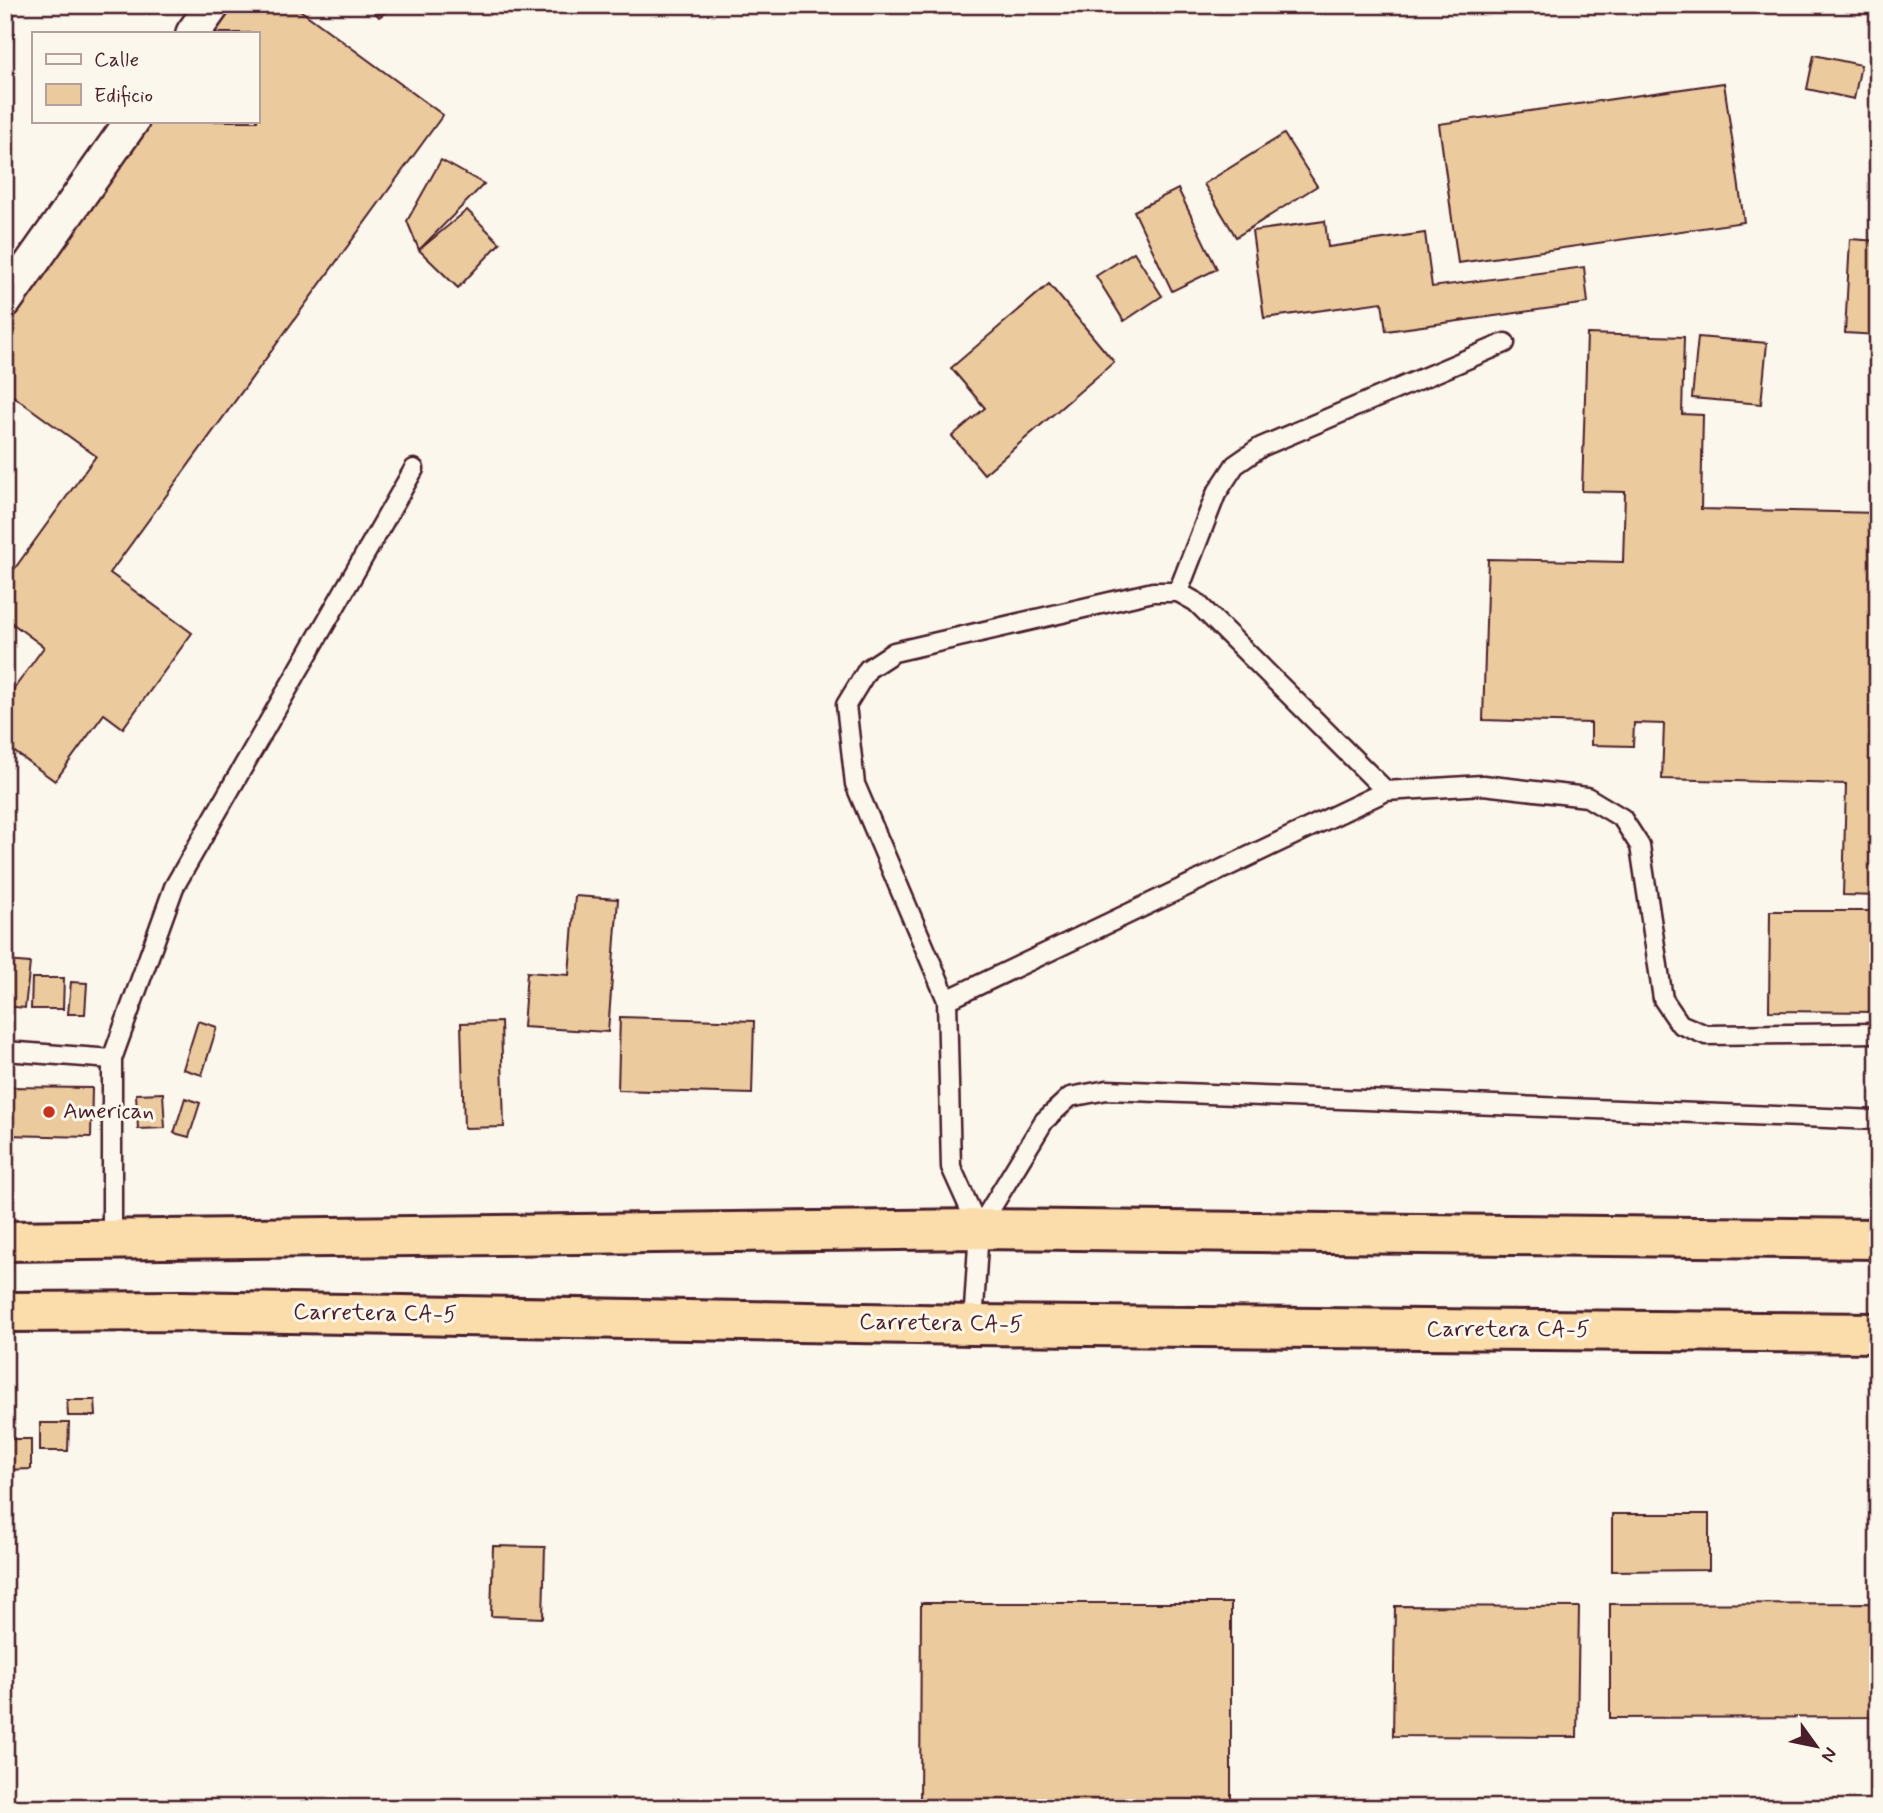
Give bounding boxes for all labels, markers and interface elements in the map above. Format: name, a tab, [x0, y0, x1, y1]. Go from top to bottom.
legend	[32, 32, 259, 122]
text: Calle	[94, 46, 139, 74]
text: Edificio	[94, 82, 153, 110]
place label: American	[63, 1097, 154, 1127]
marker: American	[41, 1104, 57, 1120]
street label: Carretera CA-5	[293, 1298, 457, 1330]
street label: Carretera CA-5	[859, 1308, 1023, 1340]
street label: Carretera CA-5	[1426, 1315, 1590, 1345]
north arrow	[1782, 1712, 1852, 1782]
text: N	[1815, 1742, 1843, 1767]

